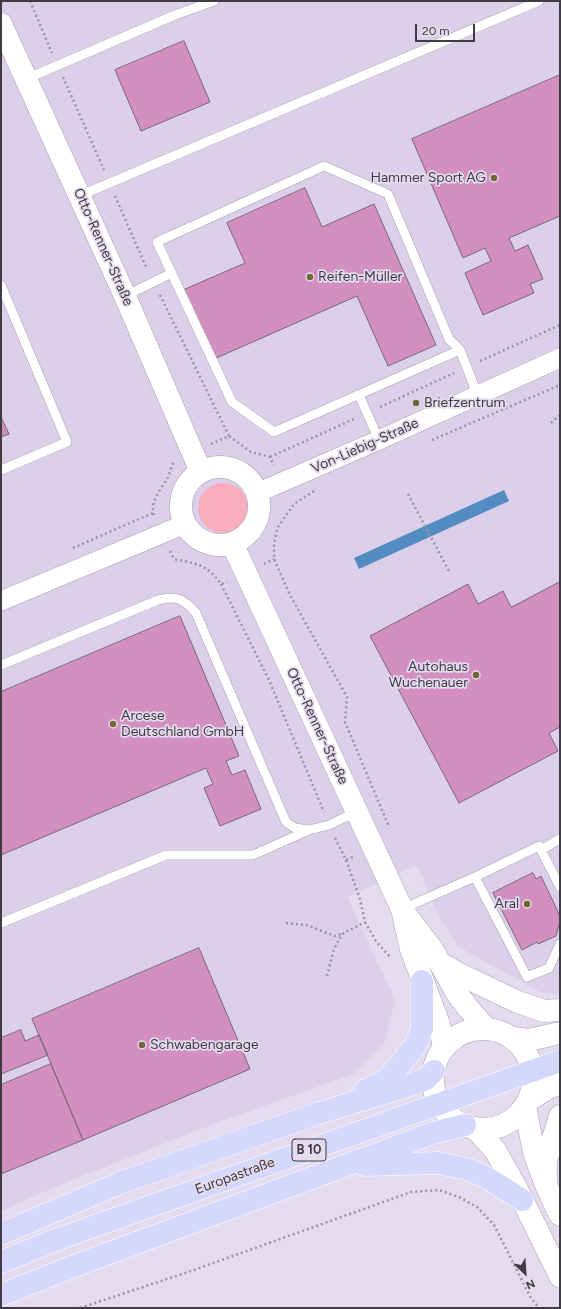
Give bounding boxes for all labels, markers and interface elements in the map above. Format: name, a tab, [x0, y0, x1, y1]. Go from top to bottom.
scale bar	[417, 16, 477, 42]
text: 20 m	[422, 24, 450, 38]
place label: Hammer Sport AG	[370, 170, 486, 186]
marker: Hammer Sport AG	[489, 173, 499, 183]
street label: Otto-Renner-Straße	[70, 186, 136, 308]
place label: Reifen-Müller	[318, 269, 402, 285]
marker: Reifen-Müller	[305, 272, 315, 282]
place label: Briefzentrum	[424, 395, 505, 411]
marker: Briefzentrum	[411, 398, 421, 408]
street label: Von-Liebig-Straße	[309, 415, 421, 477]
place label: Autohaus Wuchenauer	[389, 659, 468, 692]
street label: Otto-Renner-Straße	[283, 665, 351, 787]
marker: Autohaus Wuchenauer	[471, 670, 481, 680]
place label: Arcese Deutschland GmbH	[121, 708, 244, 740]
marker: Arcese Deutschland GmbH	[108, 719, 118, 729]
place label: Aral	[495, 896, 519, 912]
marker: Aral	[522, 899, 532, 909]
place label: Schwabengarage	[150, 1037, 259, 1053]
marker: Schwabengarage	[137, 1040, 147, 1050]
road number: B 10	[292, 1139, 326, 1161]
street label: Europastraße	[193, 1154, 277, 1198]
north arrow	[505, 1253, 545, 1293]
text: N	[524, 1277, 537, 1292]

